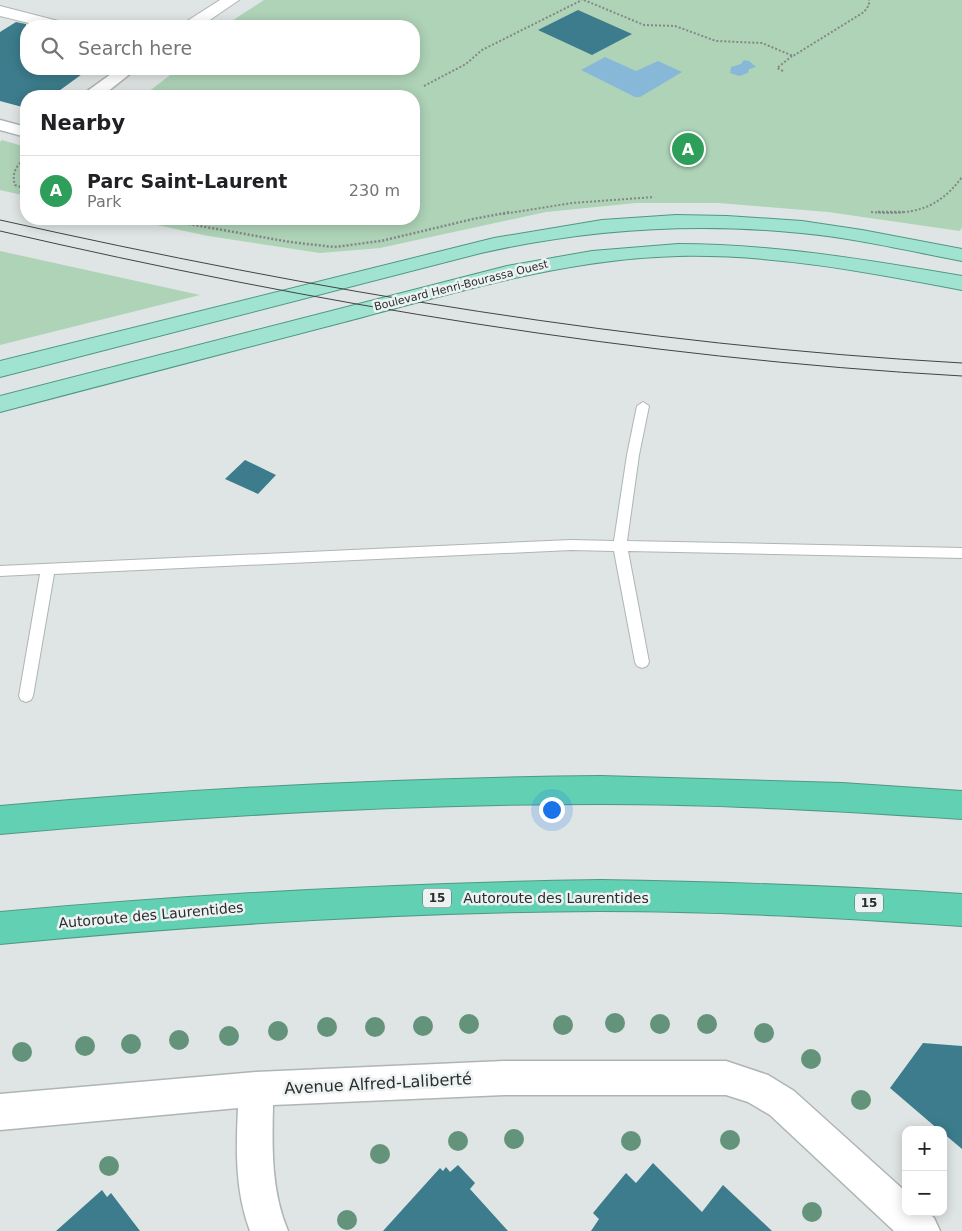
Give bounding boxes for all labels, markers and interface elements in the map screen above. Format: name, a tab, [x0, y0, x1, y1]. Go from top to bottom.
search box	[20, 20, 420, 75]
icon: search	[38, 34, 66, 62]
text: Search here	[78, 37, 192, 59]
text: Nearby	[40, 111, 125, 135]
pin: A	[672, 130, 704, 168]
text: Parc Saint-Laurent	[87, 170, 287, 192]
text: A	[50, 181, 62, 200]
text: 230 m	[349, 181, 400, 200]
text: Park	[87, 192, 122, 211]
street label: Boulevard Henri-Bourassa Ouest	[373, 257, 550, 313]
your location	[539, 797, 565, 823]
road number: 15	[423, 888, 451, 908]
street label: Autoroute des Laurentides	[463, 890, 649, 906]
road number: 15	[855, 894, 883, 912]
street label: Autoroute des Laurentides	[58, 899, 244, 931]
street label: Avenue Alfred-Laliberté	[284, 1069, 472, 1098]
map controls	[902, 1126, 947, 1216]
button: +	[902, 1126, 947, 1171]
button: −	[902, 1171, 947, 1216]

